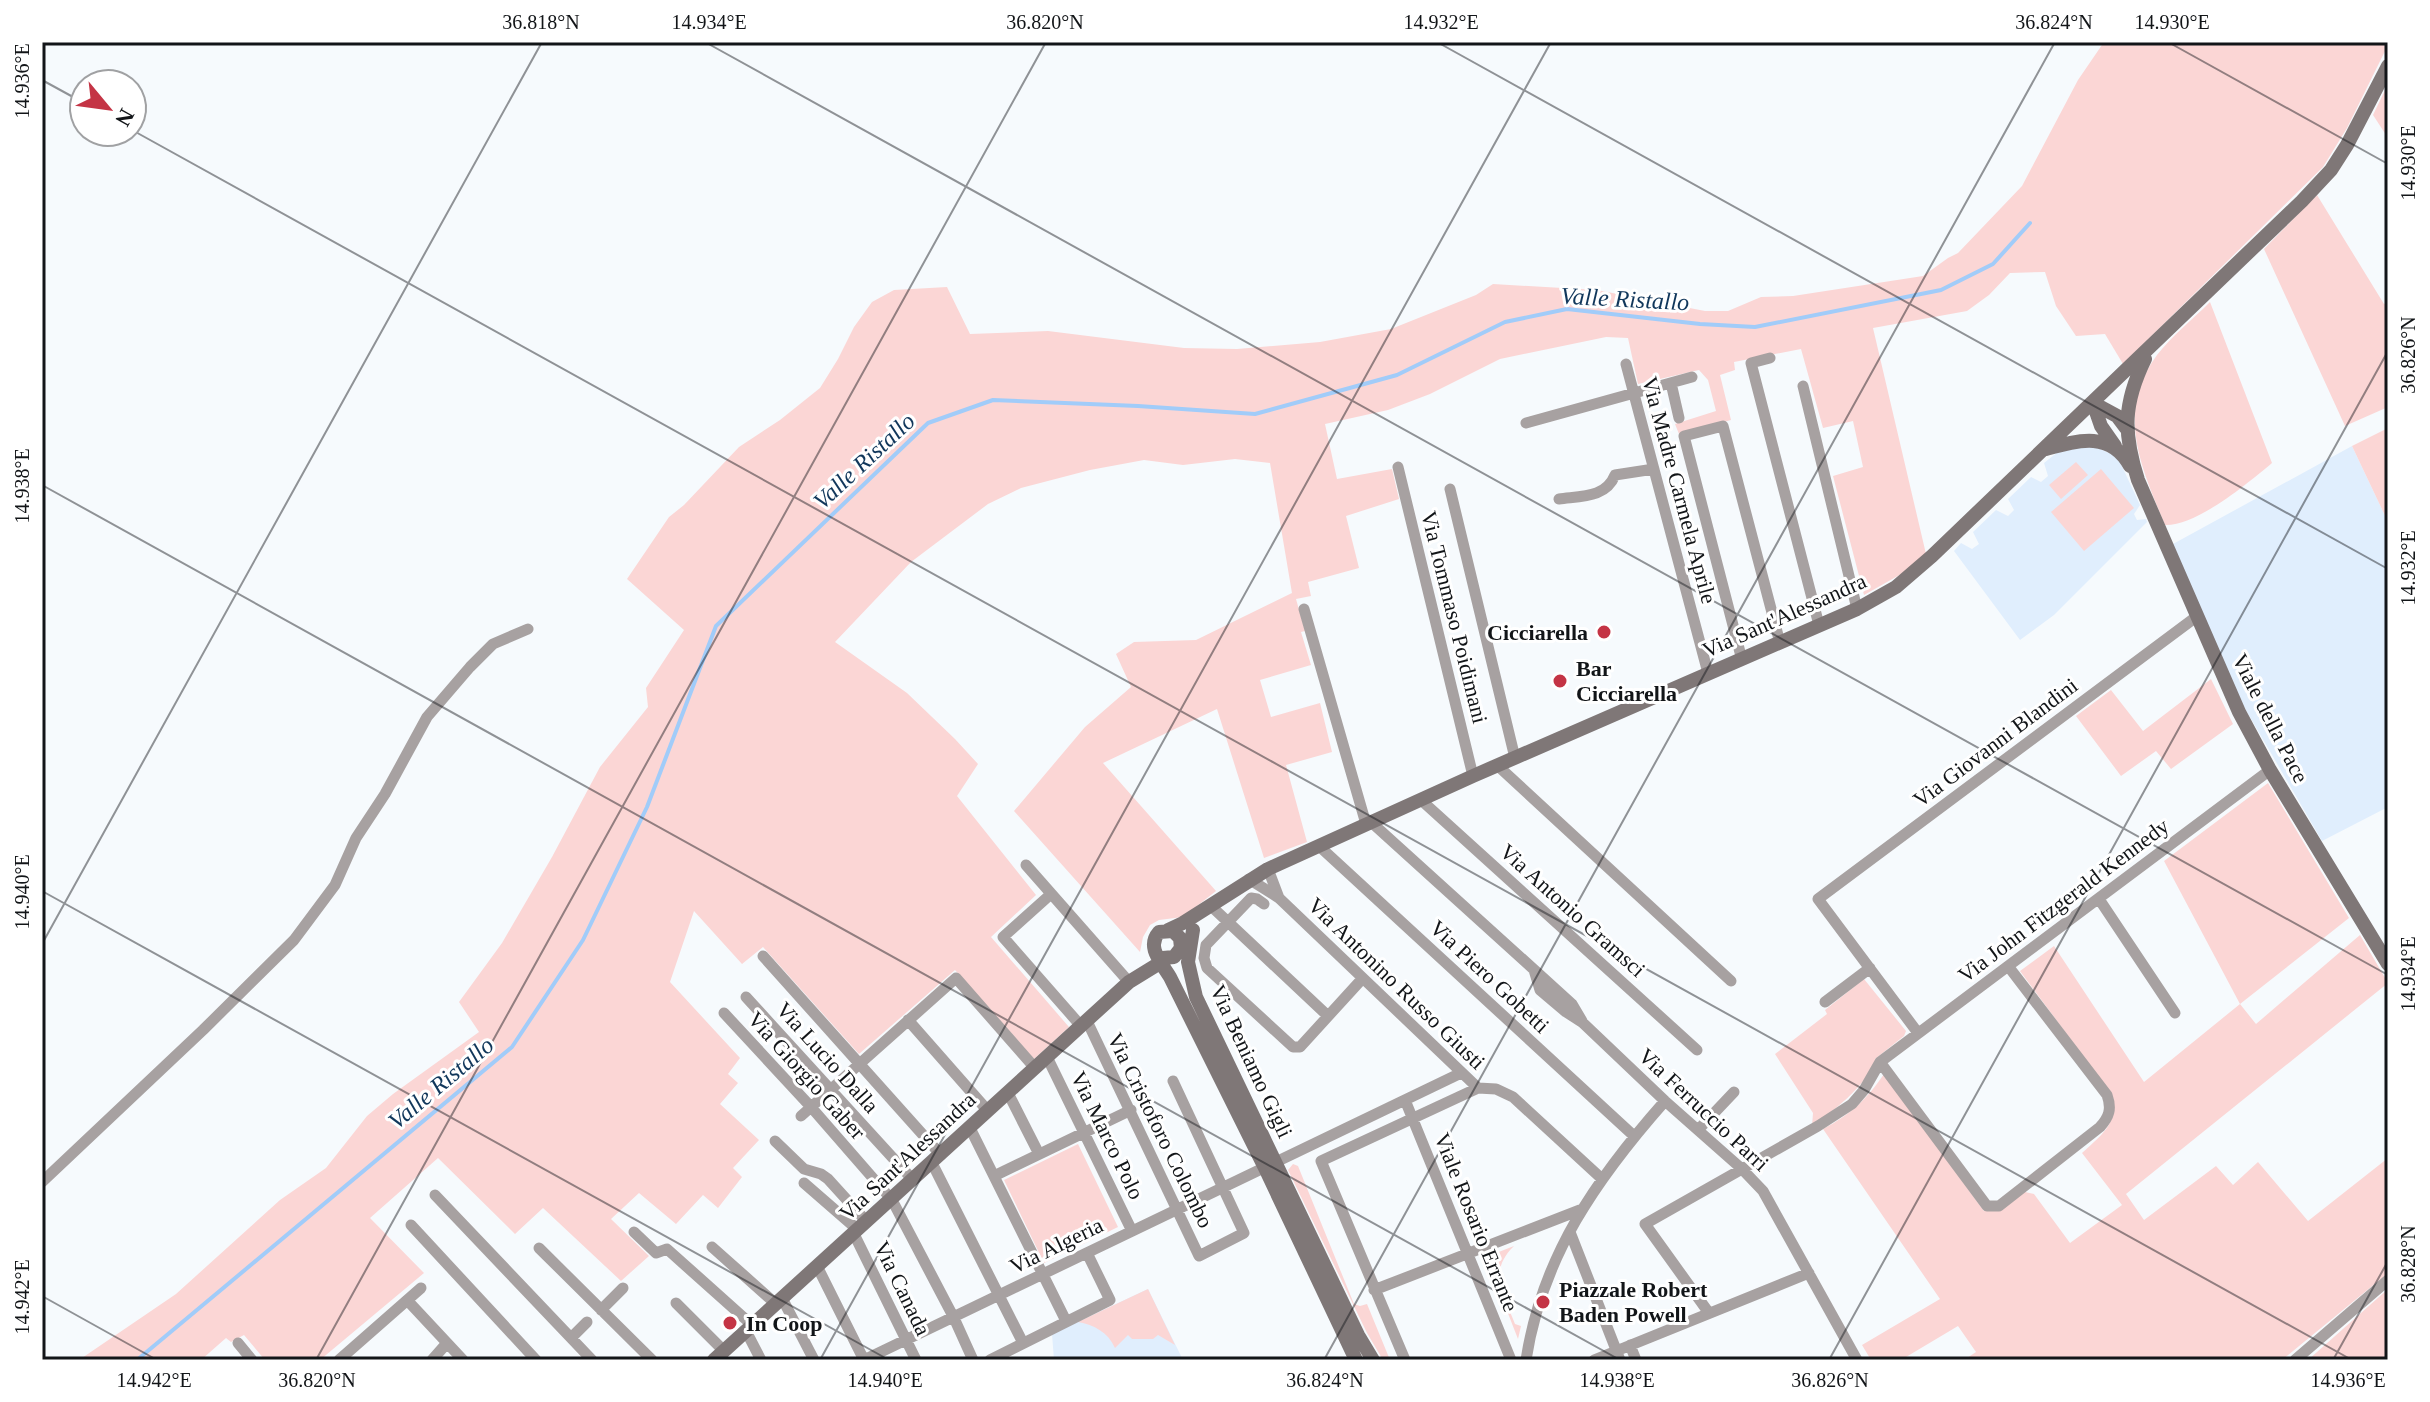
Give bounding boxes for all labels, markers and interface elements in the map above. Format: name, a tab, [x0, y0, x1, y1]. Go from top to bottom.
text: 36.818°N	[502, 11, 580, 33]
text: 14.934°E	[671, 11, 747, 33]
text: 36.820°N	[1006, 11, 1084, 33]
text: 14.932°E	[1403, 11, 1479, 33]
text: 36.824°N	[2015, 11, 2093, 33]
text: 14.930°E	[2134, 11, 2210, 33]
text: 14.936°E	[11, 43, 33, 119]
north arrow	[68, 68, 148, 148]
text: N	[110, 104, 140, 131]
text: 14.930°E	[2397, 125, 2419, 201]
water label: Valle Ristallo	[1560, 283, 1690, 315]
text: 36.826°N	[2397, 316, 2419, 394]
street label: Via Madre Carmela Aprile	[1637, 374, 1722, 606]
water label: Valle Ristallo	[808, 408, 920, 514]
text: 14.938°E	[11, 448, 33, 524]
street label: Via Tommaso Poidimani	[1416, 508, 1493, 726]
text: 14.932°E	[2397, 530, 2419, 606]
street label: Via Sant'Alessandra	[1698, 568, 1870, 663]
place label: Cicciarella	[1487, 620, 1588, 645]
marker: Cicciarella	[1595, 623, 1613, 641]
street label: Viale della Pace	[2227, 649, 2314, 787]
place label: Bar Cicciarella	[1576, 656, 1677, 706]
marker: Bar Cicciarella	[1551, 672, 1569, 690]
street label: Via Giovanni Blandini	[1908, 673, 2082, 812]
street label: Via John Fitzgerald Kennedy	[1953, 813, 2173, 988]
street label: Via Antonio Gramsci	[1495, 839, 1650, 982]
text: 14.940°E	[11, 854, 33, 930]
street label: Via Antonino Russo Giusti	[1303, 892, 1490, 1074]
street label: Via Piero Gobetti	[1425, 915, 1554, 1038]
text: 14.934°E	[2397, 936, 2419, 1012]
street label: Via Beniamo Gigli	[1205, 981, 1298, 1142]
street label: Via Lucio Dalla	[771, 997, 884, 1118]
street label: Via Giorgio Gaber	[743, 1006, 871, 1145]
street label: Via Cristoforo Colombo	[1102, 1029, 1219, 1232]
water label: Valle Ristallo	[383, 1032, 499, 1134]
street label: Via Ferruccio Parri	[1634, 1043, 1774, 1176]
street label: Via Marco Polo	[1066, 1067, 1149, 1203]
street label: Via Sant'Alessandra	[834, 1087, 981, 1226]
street label: Viale Rosario Errante	[1429, 1129, 1524, 1315]
street label: Via Algeria	[1005, 1212, 1107, 1279]
text: 36.828°N	[2397, 1225, 2419, 1303]
street label: Via Canada	[869, 1237, 936, 1340]
text: 14.942°E	[11, 1259, 33, 1335]
place label: Piazzale Robert Baden Powell	[1559, 1277, 1708, 1327]
marker: Piazzale Robert Baden Powell	[1534, 1293, 1552, 1311]
place label: In Coop	[746, 1311, 822, 1336]
marker: In Coop	[721, 1314, 739, 1332]
text: 14.942°E	[116, 1369, 192, 1391]
text: 36.820°N	[278, 1369, 356, 1391]
text: 14.940°E	[847, 1369, 923, 1391]
text: 36.824°N	[1286, 1369, 1364, 1391]
text: 14.938°E	[1579, 1369, 1655, 1391]
text: 36.826°N	[1791, 1369, 1869, 1391]
text: 14.936°E	[2310, 1369, 2386, 1391]

